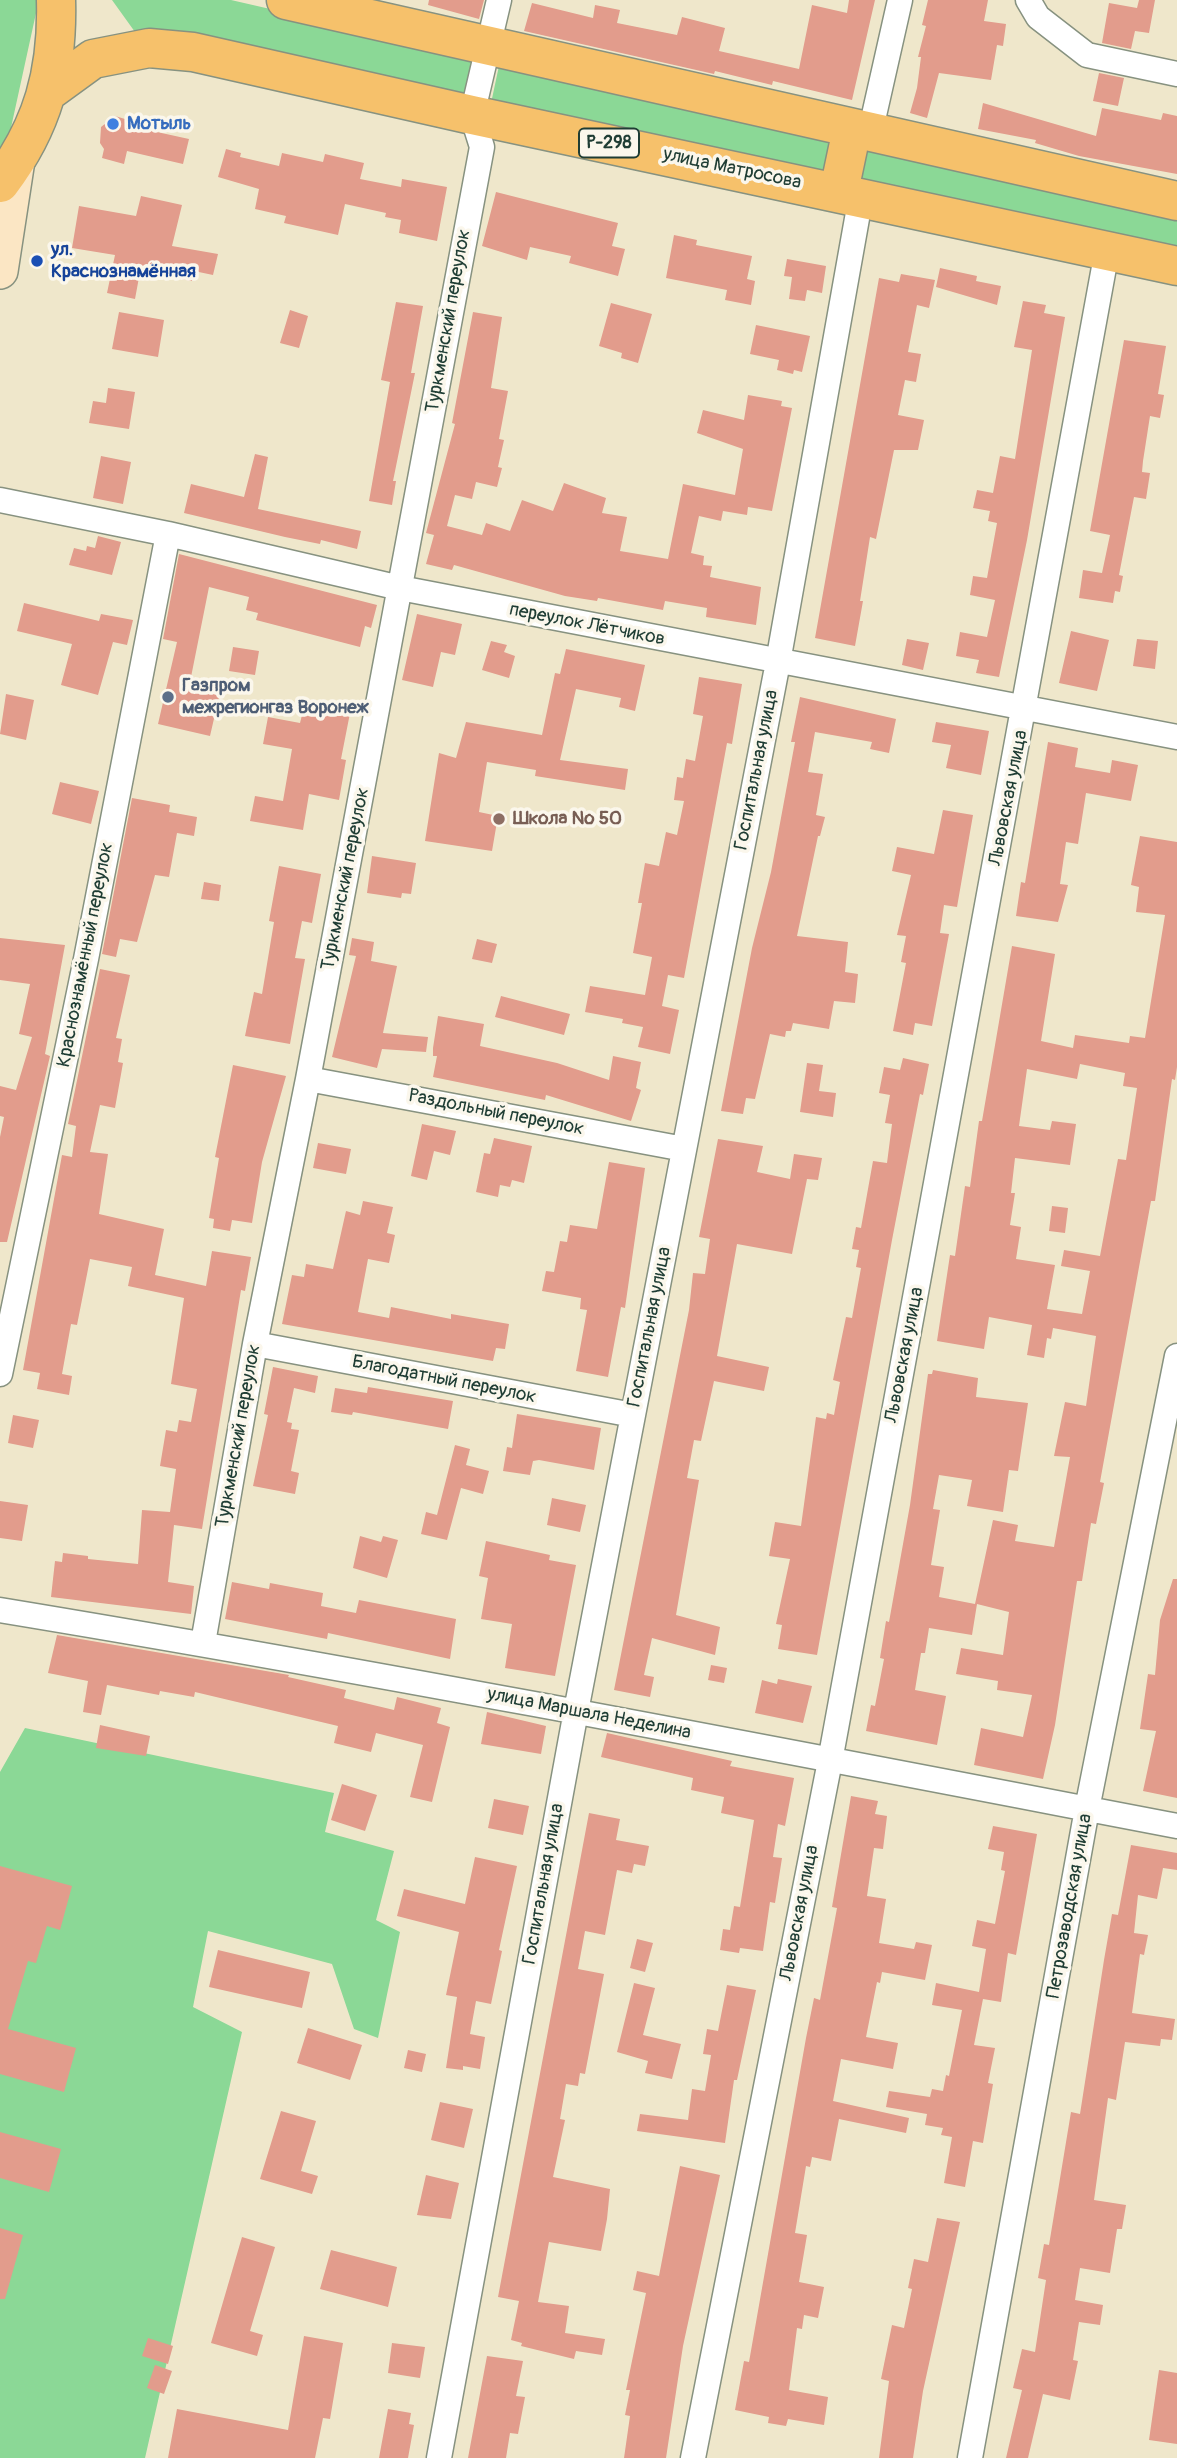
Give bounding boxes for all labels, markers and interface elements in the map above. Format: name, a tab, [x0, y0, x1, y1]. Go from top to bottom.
place label: Мотыль	[127, 113, 191, 135]
marker: Мотыль	[105, 116, 121, 132]
road number: Р-298	[579, 128, 639, 158]
street label: улица Матросова	[661, 143, 803, 195]
street label: Туркменский переулок	[422, 228, 476, 414]
place label: ул. Краснознамённая	[51, 239, 196, 283]
marker: ул. Краснознамённая	[29, 253, 45, 269]
street label: переулок Лётчиков	[507, 599, 667, 651]
place label: Газпром межрегионгаз Воронеж	[182, 675, 369, 719]
street label: Госпитальная улица	[730, 688, 784, 852]
marker: Газпром межрегионгаз Воронеж	[160, 689, 176, 705]
street label: Львовская улица	[985, 728, 1033, 868]
street label: Туркменский переулок	[317, 786, 375, 972]
place label: Школа № 50	[513, 808, 622, 830]
marker: Школа № 50	[491, 811, 507, 827]
street label: Краснознамённый переулок	[53, 841, 119, 1069]
street label: Раздольный переулок	[406, 1085, 586, 1141]
street label: Госпитальная улица	[623, 1245, 677, 1409]
street label: Львовская улица	[881, 1285, 929, 1425]
street label: Туркменский переулок	[212, 1343, 266, 1529]
street label: Благодатный переулок	[350, 1351, 538, 1409]
street label: улица Маршала Неделина	[485, 1683, 693, 1745]
street label: Госпитальная улица	[519, 1802, 569, 1966]
street label: Петрозаводская улица	[1043, 1812, 1097, 2000]
street label: Львовская улица	[776, 1843, 824, 1983]

